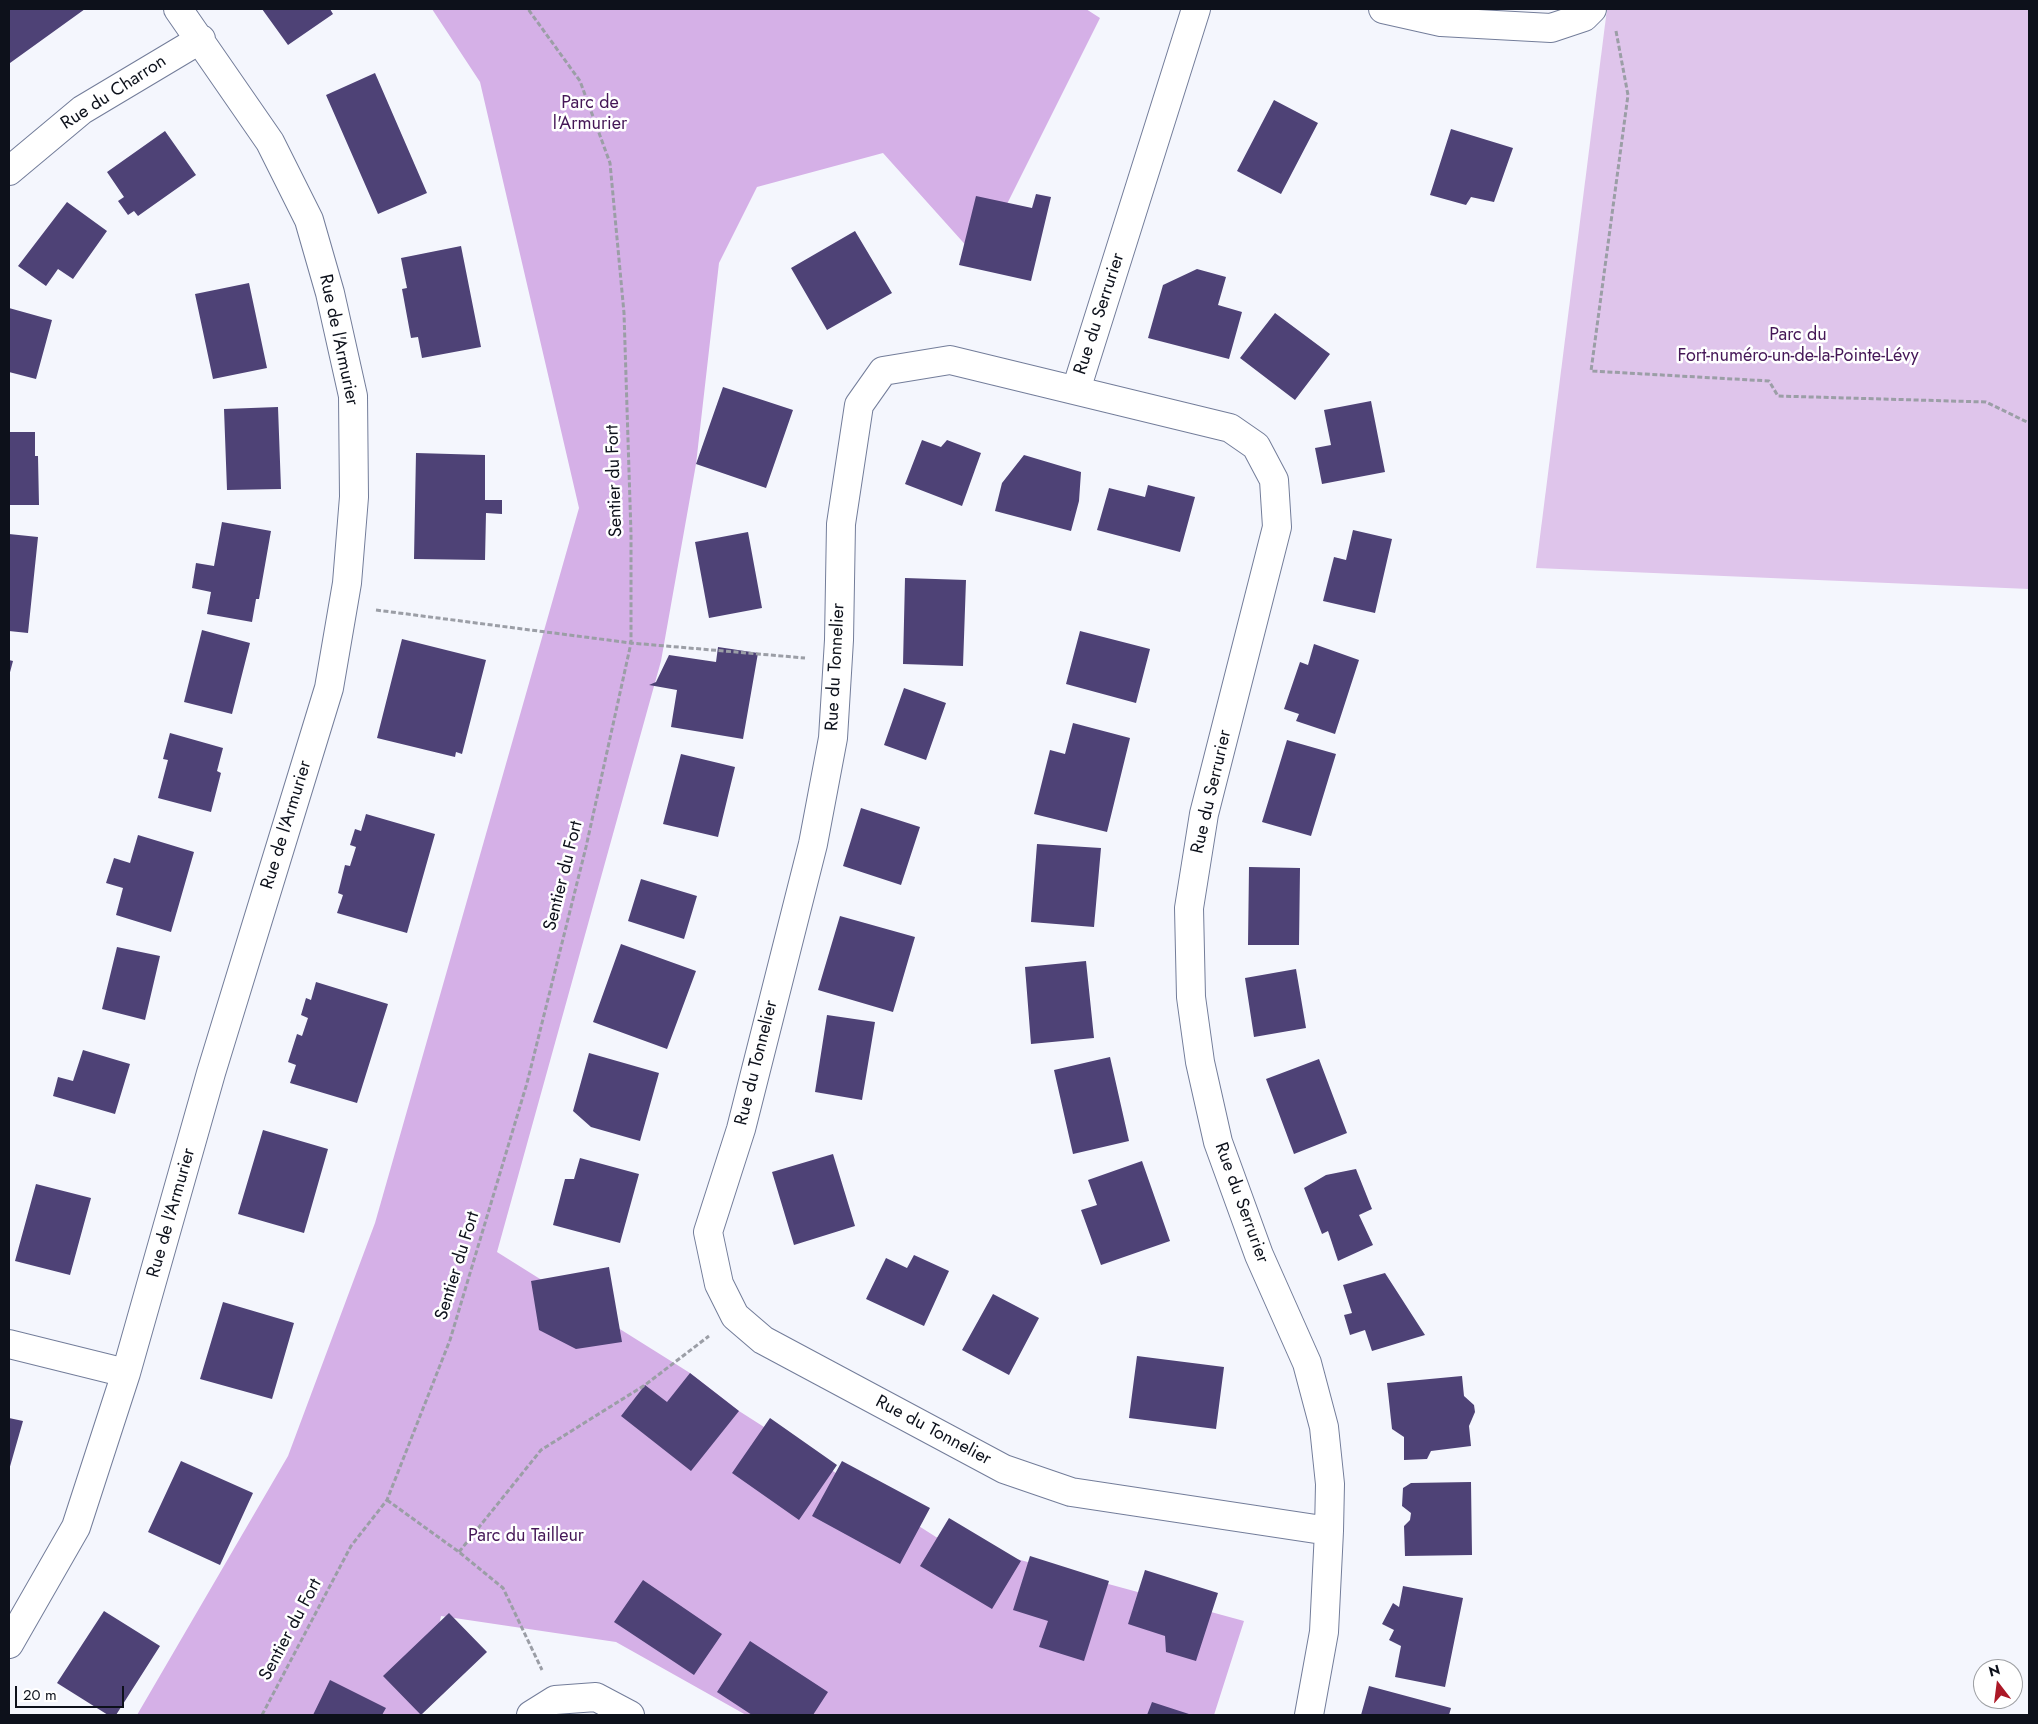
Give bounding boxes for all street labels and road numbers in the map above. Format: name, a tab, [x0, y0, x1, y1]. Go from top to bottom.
street label: Rue du Charron	[57, 51, 171, 135]
street label: Rue du Serrurier	[1070, 250, 1130, 378]
street label: Rue de l'Armurier	[314, 272, 362, 408]
street label: Sentier du Fort	[602, 424, 628, 538]
street label: Rue du Tonnelier	[822, 602, 850, 732]
street label: Rue du Serrurier	[1187, 728, 1237, 856]
street label: Rue de l'Armurier	[257, 758, 317, 892]
street label: Sentier du Fort	[540, 819, 588, 933]
street label: Rue du Tonnelier	[731, 998, 783, 1128]
street label: Rue du Serrurier	[1209, 1140, 1273, 1266]
street label: Rue de l'Armurier	[143, 1146, 201, 1280]
street label: Sentier du Fort	[431, 1209, 485, 1323]
street label: Rue du Tonnelier	[871, 1391, 995, 1471]
street label: Sentier du Fort	[255, 1575, 327, 1685]

